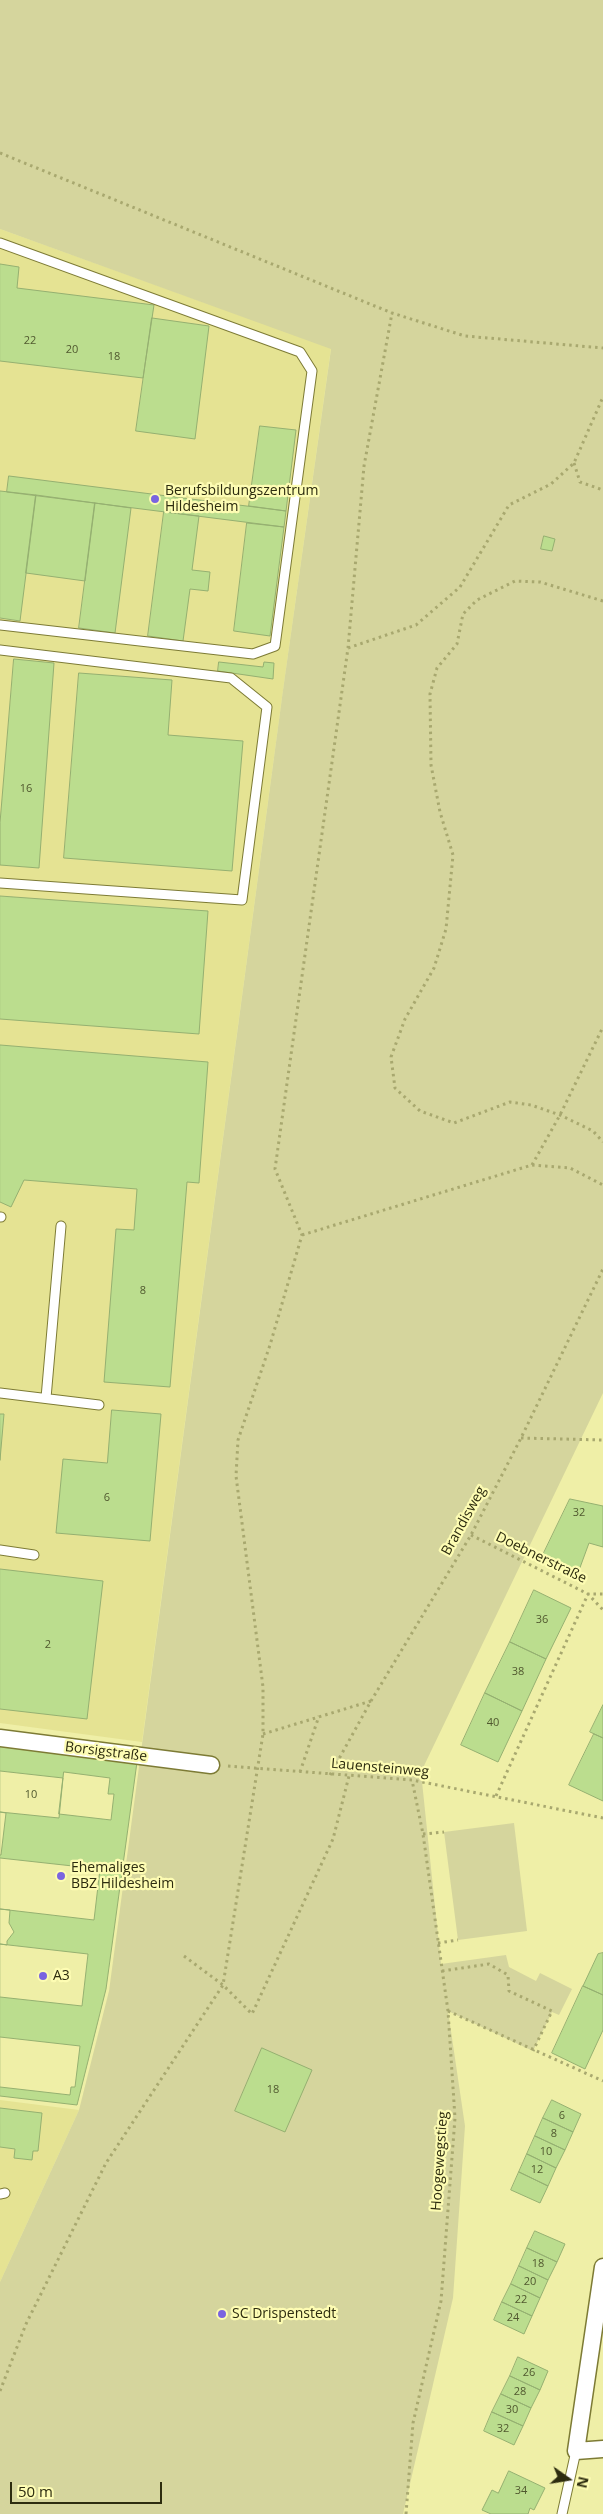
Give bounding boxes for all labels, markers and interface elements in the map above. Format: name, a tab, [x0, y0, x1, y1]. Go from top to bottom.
house number: 22	[24, 334, 36, 348]
house number: 20	[66, 343, 78, 357]
house number: 18	[108, 350, 120, 364]
place label: Berufsbildungszentrum Hildesheim	[165, 483, 319, 516]
marker: Berufsbildungszentrum Hildesheim	[149, 493, 161, 505]
house number: 16	[20, 782, 32, 796]
house number: 8	[140, 1284, 146, 1298]
street label: Brandisweg	[438, 1484, 490, 1558]
house number: 6	[104, 1491, 110, 1505]
house number: 32	[573, 1506, 585, 1520]
street label: Doebnerstraße	[493, 1529, 589, 1587]
house number: 36	[536, 1613, 548, 1627]
house number: 2	[45, 1638, 51, 1652]
house number: 38	[512, 1665, 524, 1679]
house number: 40	[487, 1716, 499, 1730]
street label: Borsigstraße	[64, 1739, 148, 1765]
street label: Lauensteinweg	[330, 1755, 430, 1781]
house number: 10	[25, 1788, 37, 1802]
place label: Ehemaliges BBZ Hildesheim	[71, 1860, 174, 1892]
marker: Ehemaliges BBZ Hildesheim	[55, 1870, 67, 1882]
place label: A3	[53, 1968, 70, 1984]
marker: A3	[37, 1970, 49, 1982]
house number: 18	[267, 2083, 279, 2097]
house number: 6	[559, 2109, 565, 2123]
street label: Hoogewegstieg	[428, 2111, 452, 2211]
house number: 8	[551, 2127, 557, 2141]
house number: 10	[540, 2145, 552, 2159]
house number: 12	[531, 2163, 543, 2177]
house number: 18	[532, 2257, 544, 2271]
house number: 20	[524, 2275, 536, 2289]
house number: 22	[515, 2293, 527, 2307]
place label: SC Drispenstedt	[232, 2306, 336, 2322]
marker: SC Drispenstedt	[216, 2308, 228, 2320]
house number: 24	[507, 2311, 519, 2325]
house number: 26	[523, 2366, 535, 2380]
house number: 28	[514, 2385, 526, 2399]
house number: 30	[506, 2403, 518, 2417]
house number: 32	[497, 2422, 509, 2436]
north arrow	[543, 2454, 593, 2504]
scale bar	[12, 2472, 165, 2504]
text: N	[573, 2475, 594, 2490]
text: 50 m	[18, 2481, 53, 2501]
house number: 34	[515, 2484, 527, 2498]

